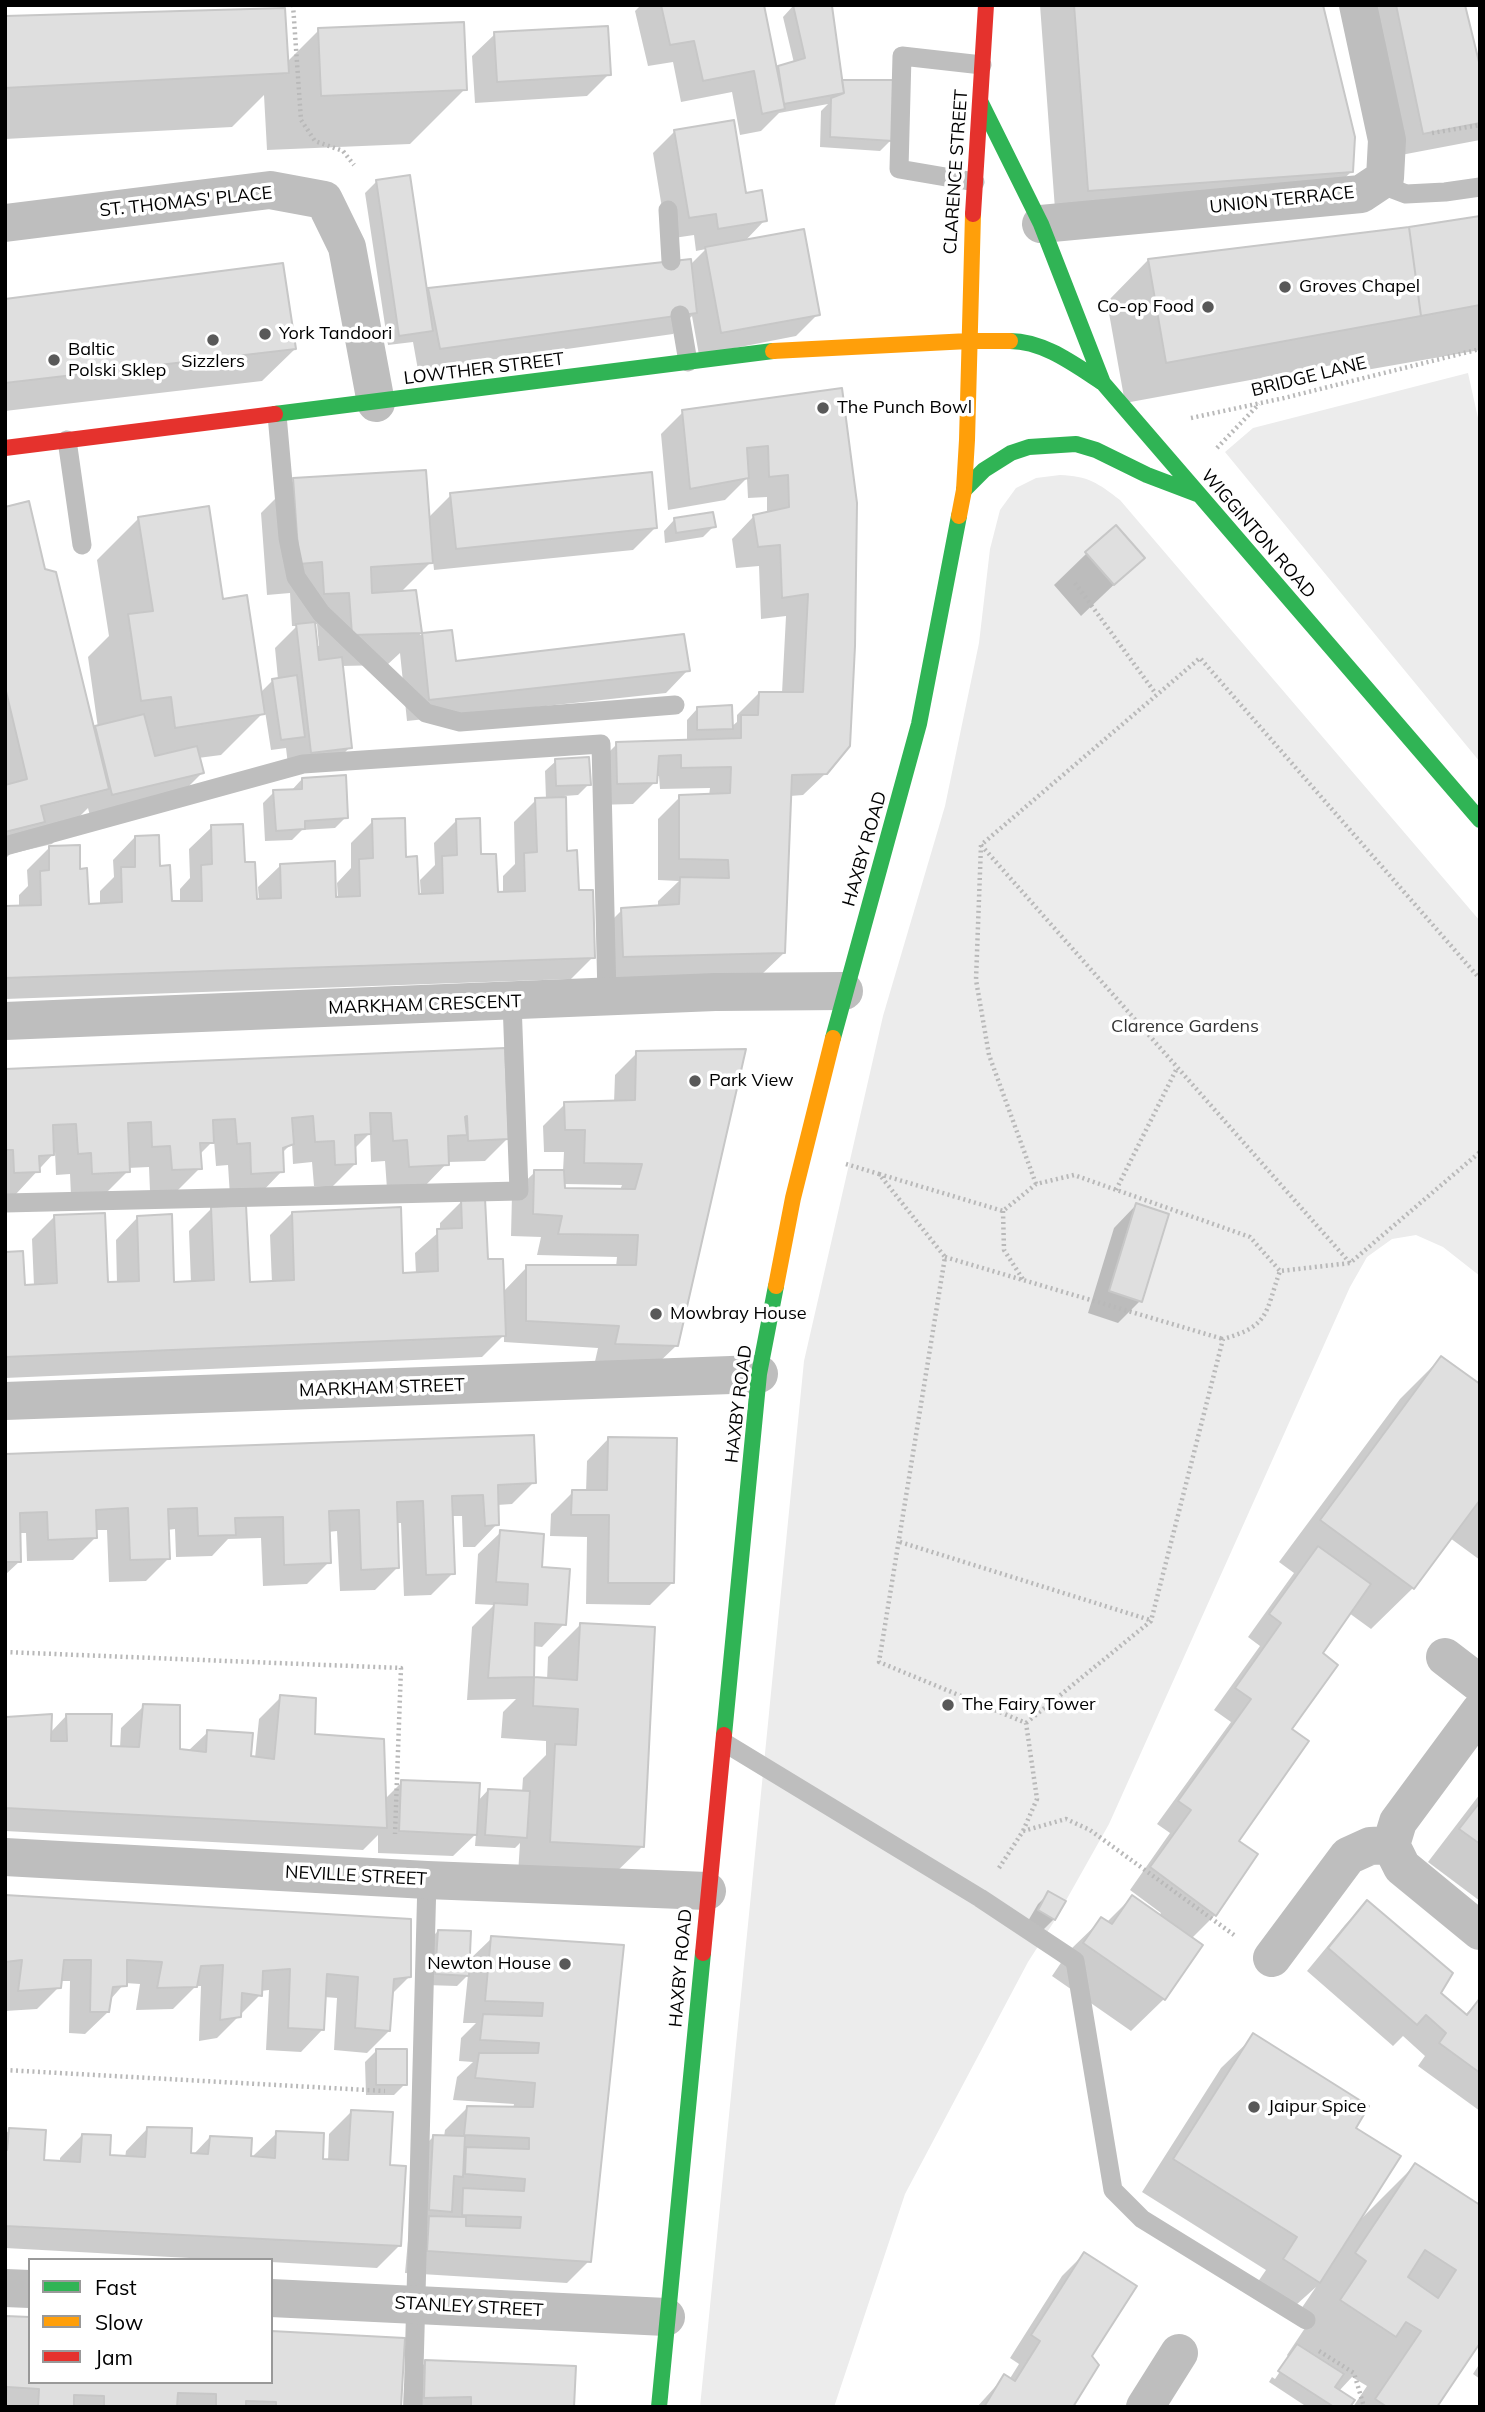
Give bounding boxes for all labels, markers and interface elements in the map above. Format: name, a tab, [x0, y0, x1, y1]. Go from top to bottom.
street label: CLARENCE STREET	[939, 89, 973, 255]
street label: ST. THOMAS' PLACE	[99, 182, 273, 222]
street label: UNION TERRACE	[1209, 182, 1355, 218]
place label: Groves Chapel	[1299, 276, 1420, 298]
marker: Groves Chapel	[1277, 279, 1293, 295]
place label: Co-op Food	[1097, 296, 1194, 318]
marker: Co-op Food	[1200, 299, 1216, 315]
place label: York Tandoori	[279, 323, 392, 345]
marker: York Tandoori	[257, 326, 273, 342]
marker: Sizzlers	[205, 332, 221, 348]
place label: Baltic Polski Sklep	[68, 339, 166, 382]
street label: LOWTHER STREET	[403, 348, 565, 390]
place label: Sizzlers	[181, 351, 245, 373]
marker: Baltic Polski Sklep	[46, 352, 62, 368]
street label: BRIDGE LANE	[1249, 352, 1369, 402]
place label: The Punch Bowl	[837, 397, 972, 419]
marker: The Punch Bowl	[815, 400, 831, 416]
street label: WIGGINTON ROAD	[1196, 465, 1320, 603]
street label: HAXBY ROAD	[838, 789, 892, 909]
street label: MARKHAM CRESCENT	[328, 991, 522, 1019]
park label: Clarence Gardens	[1111, 1016, 1259, 1038]
place label: Park View	[709, 1070, 794, 1092]
marker: Park View	[687, 1073, 703, 1089]
place label: Mowbray House	[670, 1303, 807, 1325]
marker: Mowbray House	[648, 1306, 664, 1322]
street label: HAXBY ROAD	[721, 1344, 757, 1464]
street label: MARKHAM STREET	[299, 1374, 465, 1402]
place label: The Fairy Tower	[962, 1694, 1096, 1716]
marker: The Fairy Tower	[940, 1697, 956, 1713]
street label: NEVILLE STREET	[284, 1861, 428, 1891]
street label: HAXBY ROAD	[665, 1908, 697, 2028]
place label: Newton House	[427, 1953, 551, 1975]
marker: Newton House	[557, 1956, 573, 1972]
place label: Jaipur Spice	[1268, 2096, 1366, 2118]
marker: Jaipur Spice	[1246, 2099, 1262, 2115]
legend	[28, 2258, 273, 2384]
text: Fast	[95, 2274, 137, 2300]
street label: STANLEY STREET	[394, 2292, 544, 2322]
text: Slow	[95, 2309, 143, 2335]
text: Jam	[95, 2344, 133, 2370]

